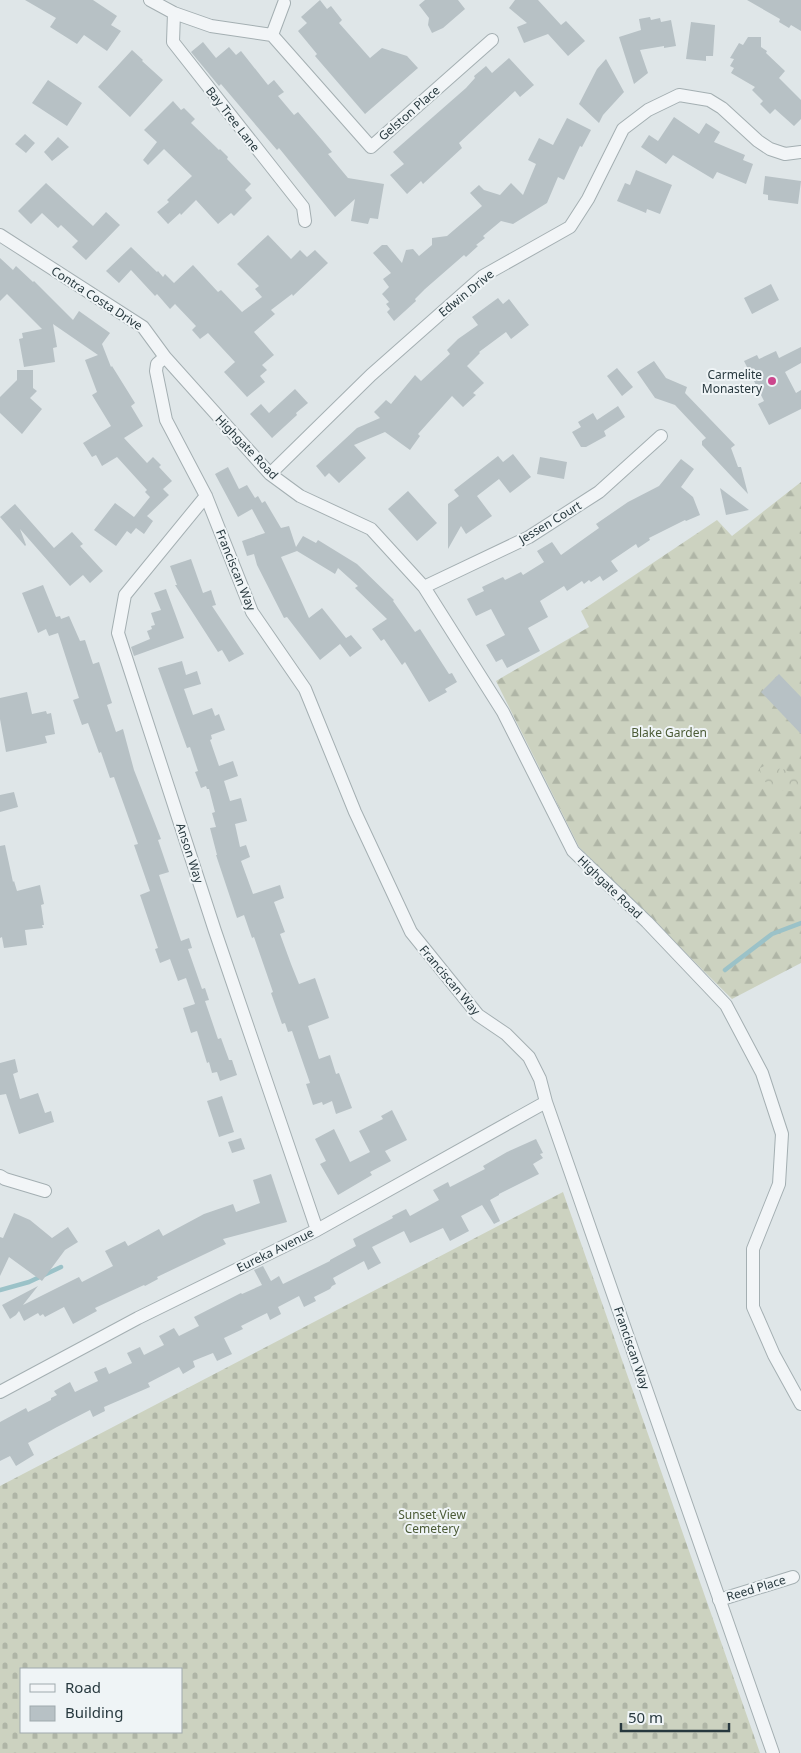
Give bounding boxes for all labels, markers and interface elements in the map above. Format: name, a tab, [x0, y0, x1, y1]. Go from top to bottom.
street label: Gelston Place	[375, 81, 443, 144]
street label: Bay Tree Lane	[202, 83, 264, 155]
street label: Contra Costa Drive	[48, 262, 146, 334]
street label: Edwin Drive	[435, 265, 497, 321]
place label: Carmelite Monastery	[702, 366, 763, 397]
marker: Carmelite Monastery	[766, 375, 778, 387]
street label: Highgate Road	[212, 411, 282, 483]
street label: Jessen Court	[515, 496, 585, 548]
street label: Franciscan Way	[212, 527, 260, 614]
park label: Blake Garden	[631, 724, 707, 741]
street label: Anson Way	[172, 821, 208, 886]
street label: Highgate Road	[574, 852, 646, 922]
street label: Franciscan Way	[416, 941, 485, 1019]
street label: Eureka Avenue	[234, 1224, 317, 1276]
street label: Franciscan Way	[610, 1304, 654, 1392]
park label: Sunset View Cemetery	[398, 1506, 466, 1537]
street label: Reed Place	[724, 1571, 788, 1605]
legend	[20, 1668, 182, 1733]
text: Road	[65, 1677, 101, 1697]
scale bar	[621, 1700, 728, 1732]
text: Building	[65, 1702, 123, 1722]
text: 50 m	[628, 1707, 663, 1727]

